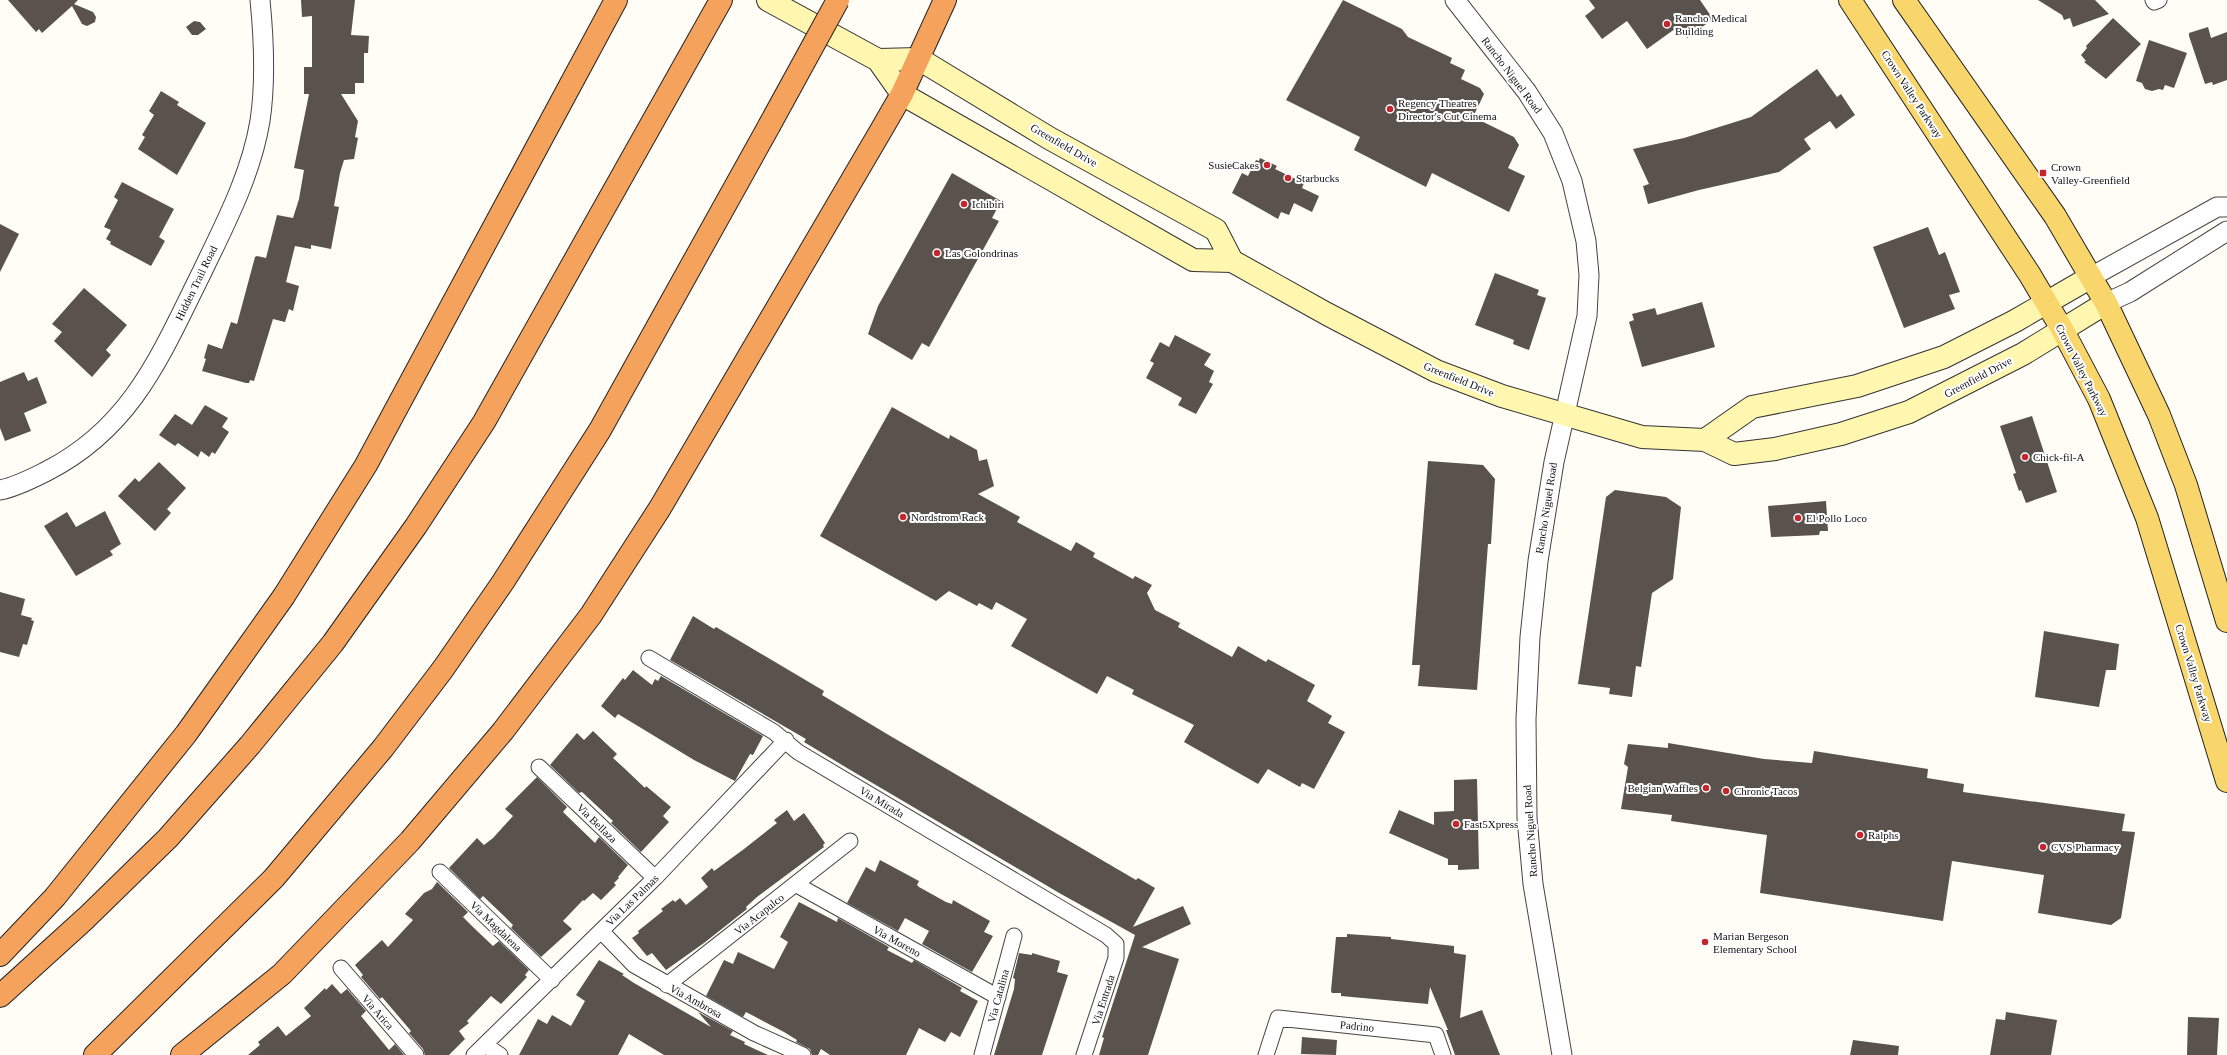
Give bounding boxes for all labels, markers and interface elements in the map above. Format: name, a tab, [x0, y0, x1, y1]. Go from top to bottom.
place label: Rancho Medical Building	[1675, 12, 1747, 37]
marker: Rancho Medical Building	[1662, 19, 1672, 29]
street label: Rancho Niguel Road	[1479, 35, 1545, 116]
street label: Crown Valley Parkway	[1879, 48, 1945, 140]
place label: Regency Theatres Director's Cut Cinema	[1398, 97, 1497, 122]
marker: Regency Theatres Director's Cut Cinema	[1385, 104, 1395, 114]
street label: Greenfield Drive	[1029, 121, 1100, 169]
place label: SusieCakes	[1208, 159, 1259, 171]
marker: SusieCakes	[1262, 160, 1272, 170]
place label: Crown Valley-Greenfield	[2051, 161, 2130, 186]
marker: Crown Valley-Greenfield	[2038, 168, 2048, 178]
place label: Starbucks	[1296, 172, 1339, 184]
marker: Starbucks	[1283, 173, 1293, 183]
place label: Ichibiri	[972, 198, 1004, 210]
marker: Ichibiri	[959, 199, 969, 209]
street label: Hidden Trail Road	[173, 243, 220, 322]
place label: Las Golondrinas	[945, 247, 1018, 259]
marker: Las Golondrinas	[932, 248, 942, 258]
street label: Crown Valley Parkway	[2054, 322, 2111, 419]
street label: Greenfield Drive	[1942, 354, 2014, 400]
street label: Greenfield Drive	[1422, 359, 1496, 399]
place label: Chick-fil-A	[2033, 451, 2084, 463]
marker: Chick-fil-A	[2020, 452, 2030, 462]
street label: Rancho Niguel Road	[1533, 461, 1559, 555]
place label: Nordstrom Rack	[911, 511, 985, 523]
marker: Nordstrom Rack	[898, 512, 908, 522]
place label: El Pollo Loco	[1806, 512, 1868, 524]
marker: El Pollo Loco	[1793, 513, 1803, 523]
street label: Crown Valley Parkway	[2173, 623, 2215, 724]
place label: Belgian Waffles	[1628, 782, 1698, 794]
marker: Belgian Waffles	[1701, 783, 1711, 793]
street label: Via Mirada	[858, 784, 907, 820]
street label: Rancho Niguel Road	[1521, 784, 1539, 877]
place label: Chronic Tacos	[1734, 785, 1798, 797]
marker: Chronic Tacos	[1721, 786, 1731, 796]
street label: Via Bellaza	[575, 801, 620, 845]
place label: Fast5Xpress	[1464, 818, 1518, 830]
marker: Fast5Xpress	[1451, 819, 1461, 829]
place label: Ralphs	[1868, 829, 1899, 841]
marker: Ralphs	[1855, 830, 1865, 840]
place label: CVS Pharmacy	[2051, 841, 2120, 853]
marker: CVS Pharmacy	[2038, 842, 2048, 852]
street label: Via Las Palmas	[603, 872, 661, 928]
street label: Via Acapulco	[732, 891, 787, 937]
street label: Via Magdalena	[468, 898, 524, 954]
street label: Via Moreno	[871, 923, 923, 959]
place label: Marian Bergeson Elementary School	[1713, 930, 1797, 955]
marker: Marian Bergeson Elementary School	[1700, 937, 1710, 947]
street label: Via Catalina	[985, 968, 1011, 1024]
street label: Via Entrada	[1089, 973, 1117, 1027]
street label: Via Ambrosa	[668, 982, 724, 1020]
street label: Via Arica	[360, 992, 396, 1032]
street label: Padrino	[1339, 1018, 1375, 1034]

